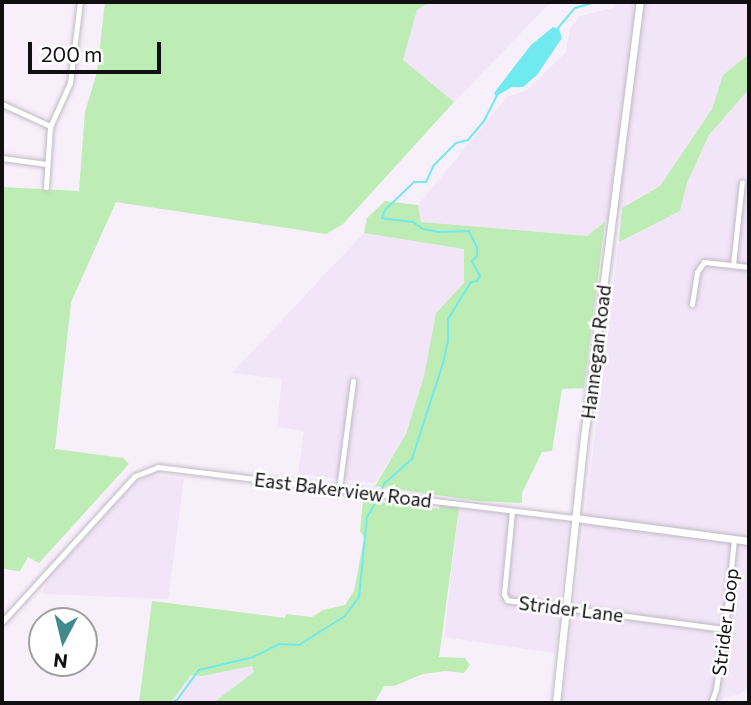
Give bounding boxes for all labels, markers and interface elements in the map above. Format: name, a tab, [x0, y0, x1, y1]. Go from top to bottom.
scale bar	[32, 28, 164, 72]
text: 200 m	[41, 41, 102, 66]
street label: Hannegan Road	[576, 284, 616, 420]
street label: East Bakerview Road	[253, 468, 433, 512]
street label: Strider Loop	[707, 567, 743, 677]
street label: Strider Lane	[517, 591, 625, 627]
north arrow	[28, 607, 98, 677]
text: N	[52, 649, 69, 674]

